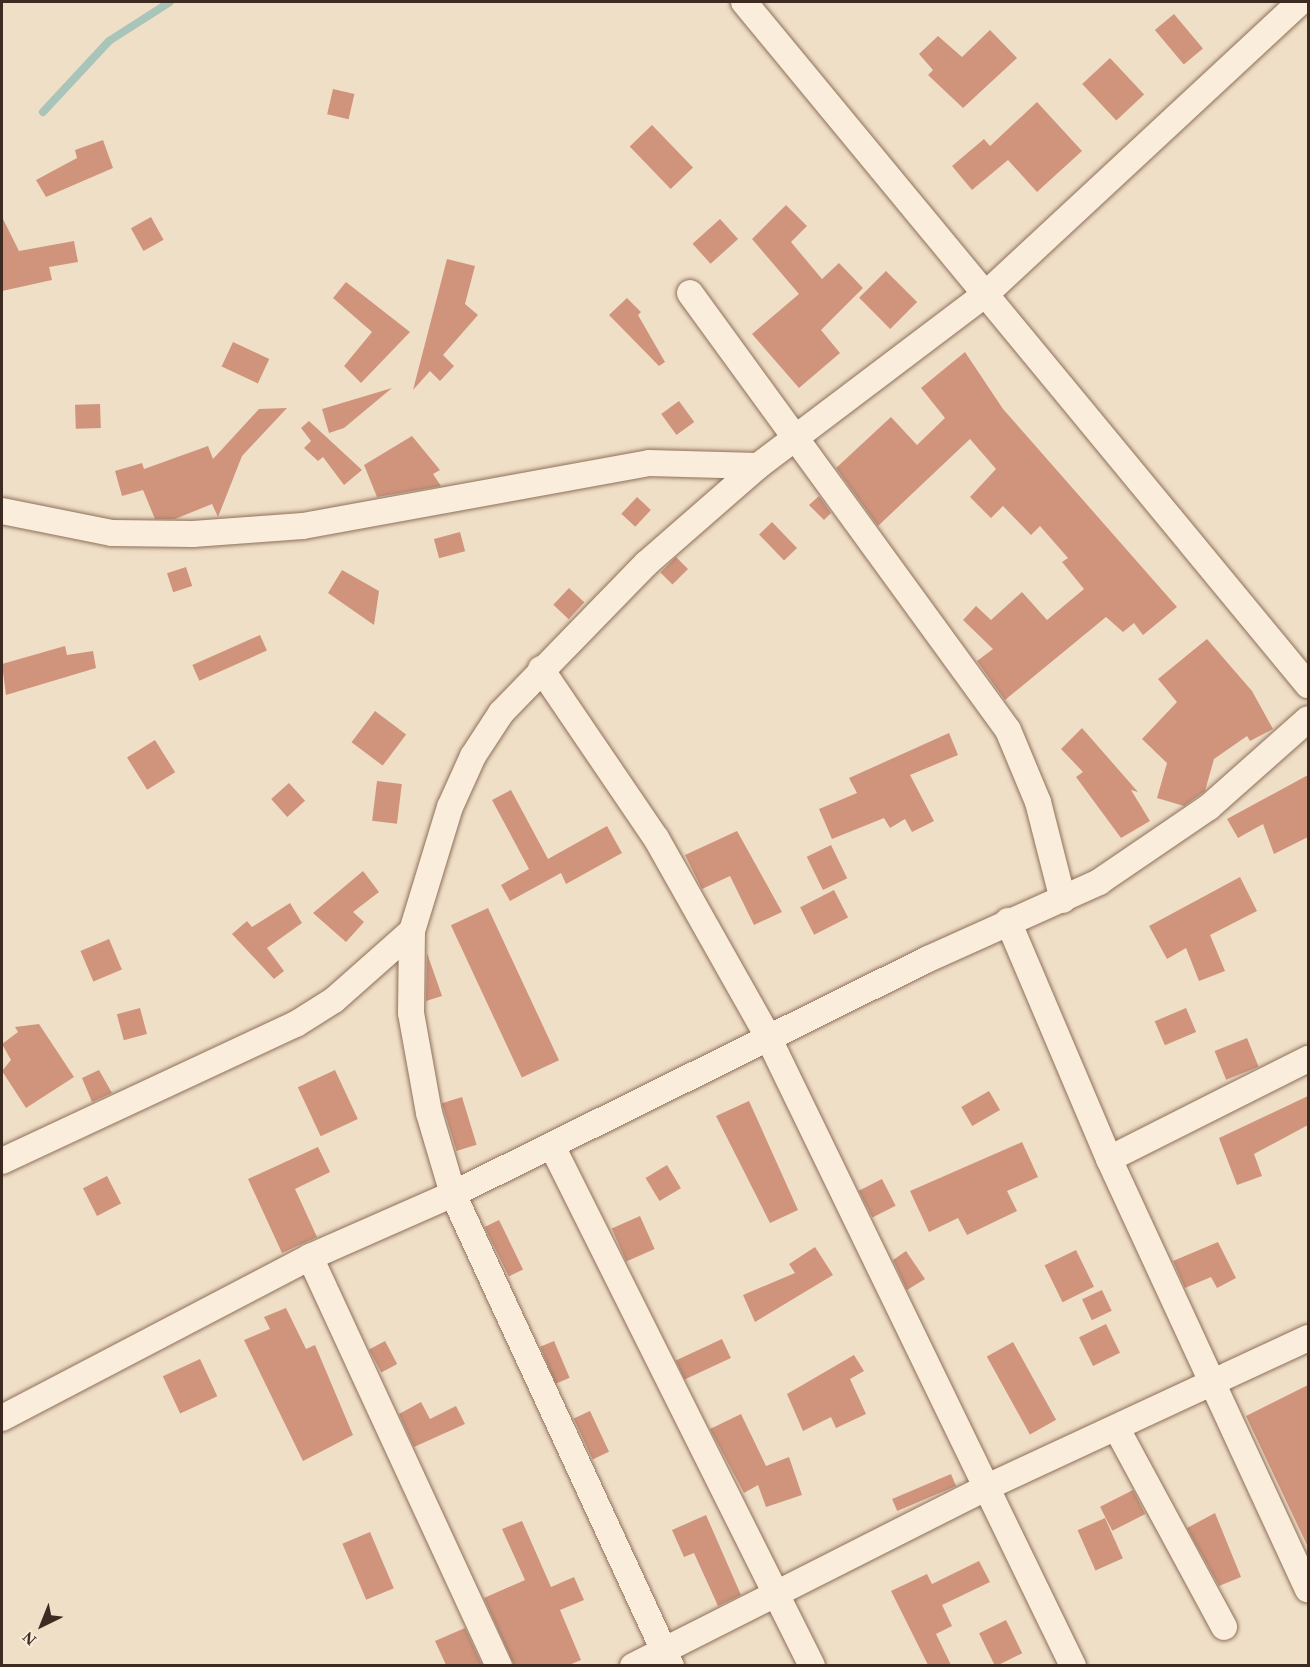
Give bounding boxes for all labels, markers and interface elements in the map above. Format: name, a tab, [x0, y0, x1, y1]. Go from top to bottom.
north arrow	[12, 1595, 72, 1655]
text: N	[19, 1628, 39, 1649]

